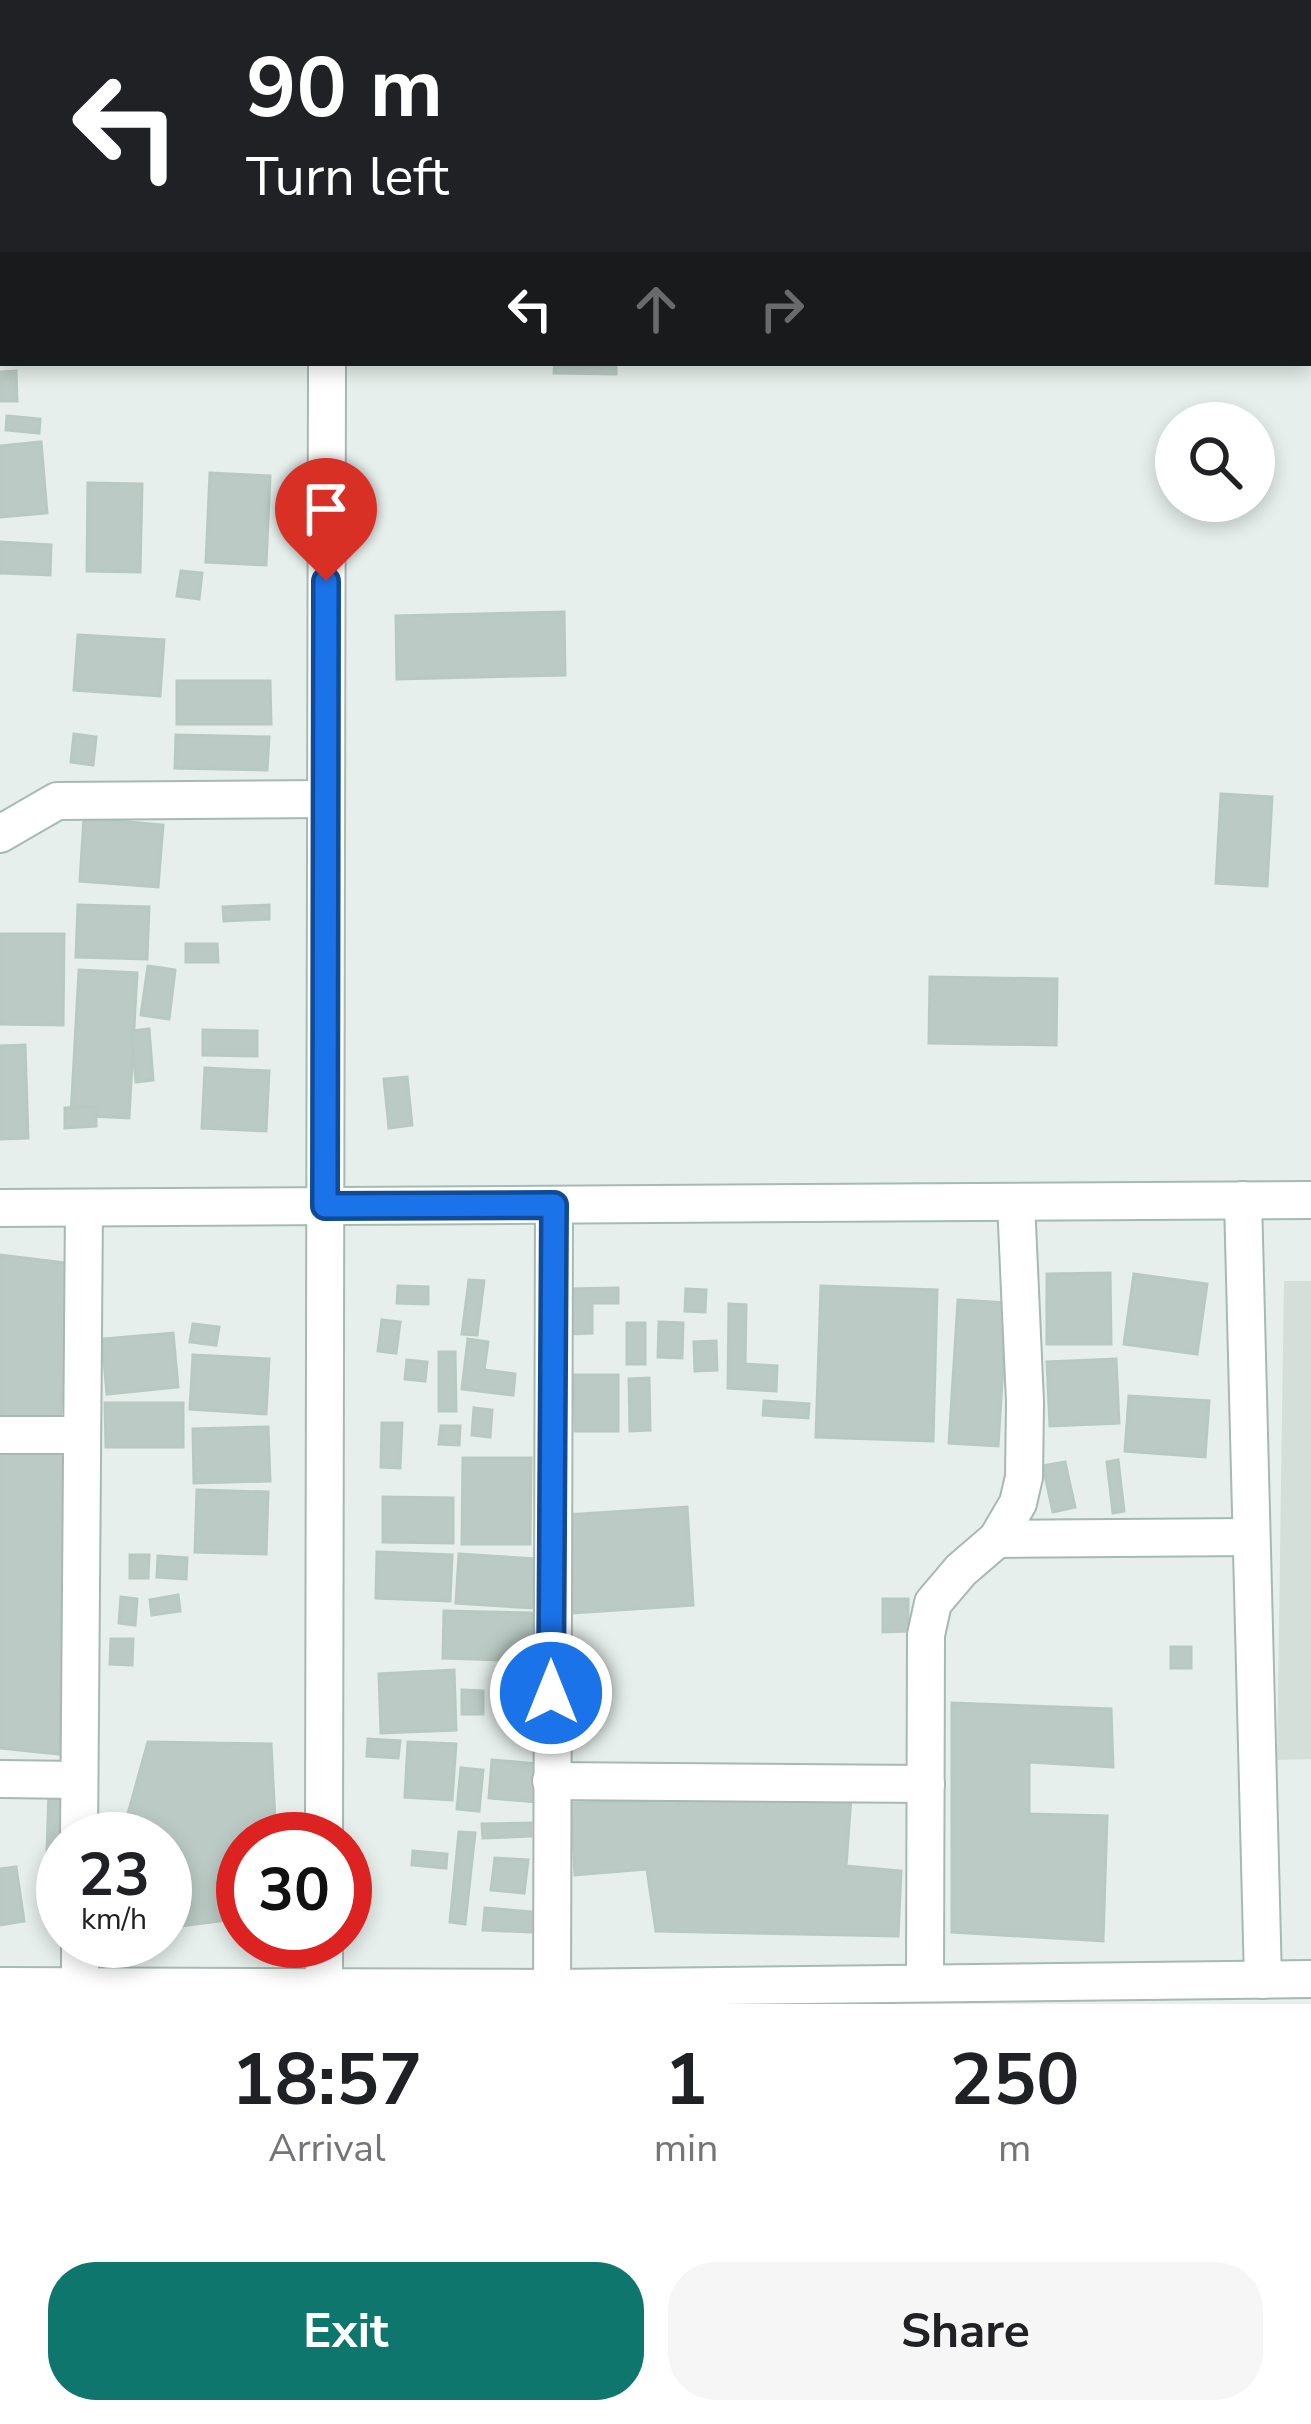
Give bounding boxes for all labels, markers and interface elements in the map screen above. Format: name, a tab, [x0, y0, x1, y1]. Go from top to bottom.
text: 90 m	[246, 31, 443, 146]
icon: left	[48, 48, 204, 204]
text: Turn left	[246, 140, 449, 214]
icon: left	[497, 276, 563, 342]
icon: ahead	[623, 276, 689, 342]
icon: right	[749, 276, 815, 342]
map controls	[1155, 402, 1275, 522]
button: search	[1155, 402, 1275, 522]
pin	[275, 458, 377, 581]
icon: arrive	[293, 476, 359, 542]
position arrow	[488, 1630, 614, 1756]
speed limit sign: 30	[216, 1812, 372, 1968]
text: 23	[78, 1834, 150, 1916]
text: km/h	[81, 1899, 147, 1940]
text: 18:57	[232, 2031, 422, 2129]
text: 1	[664, 2031, 708, 2129]
text: 250	[950, 2031, 1079, 2129]
text: Arrival	[268, 2122, 386, 2175]
text: min	[654, 2122, 718, 2175]
text: m	[998, 2122, 1031, 2175]
button: Exit	[48, 2262, 644, 2400]
button: Share	[668, 2262, 1263, 2400]

